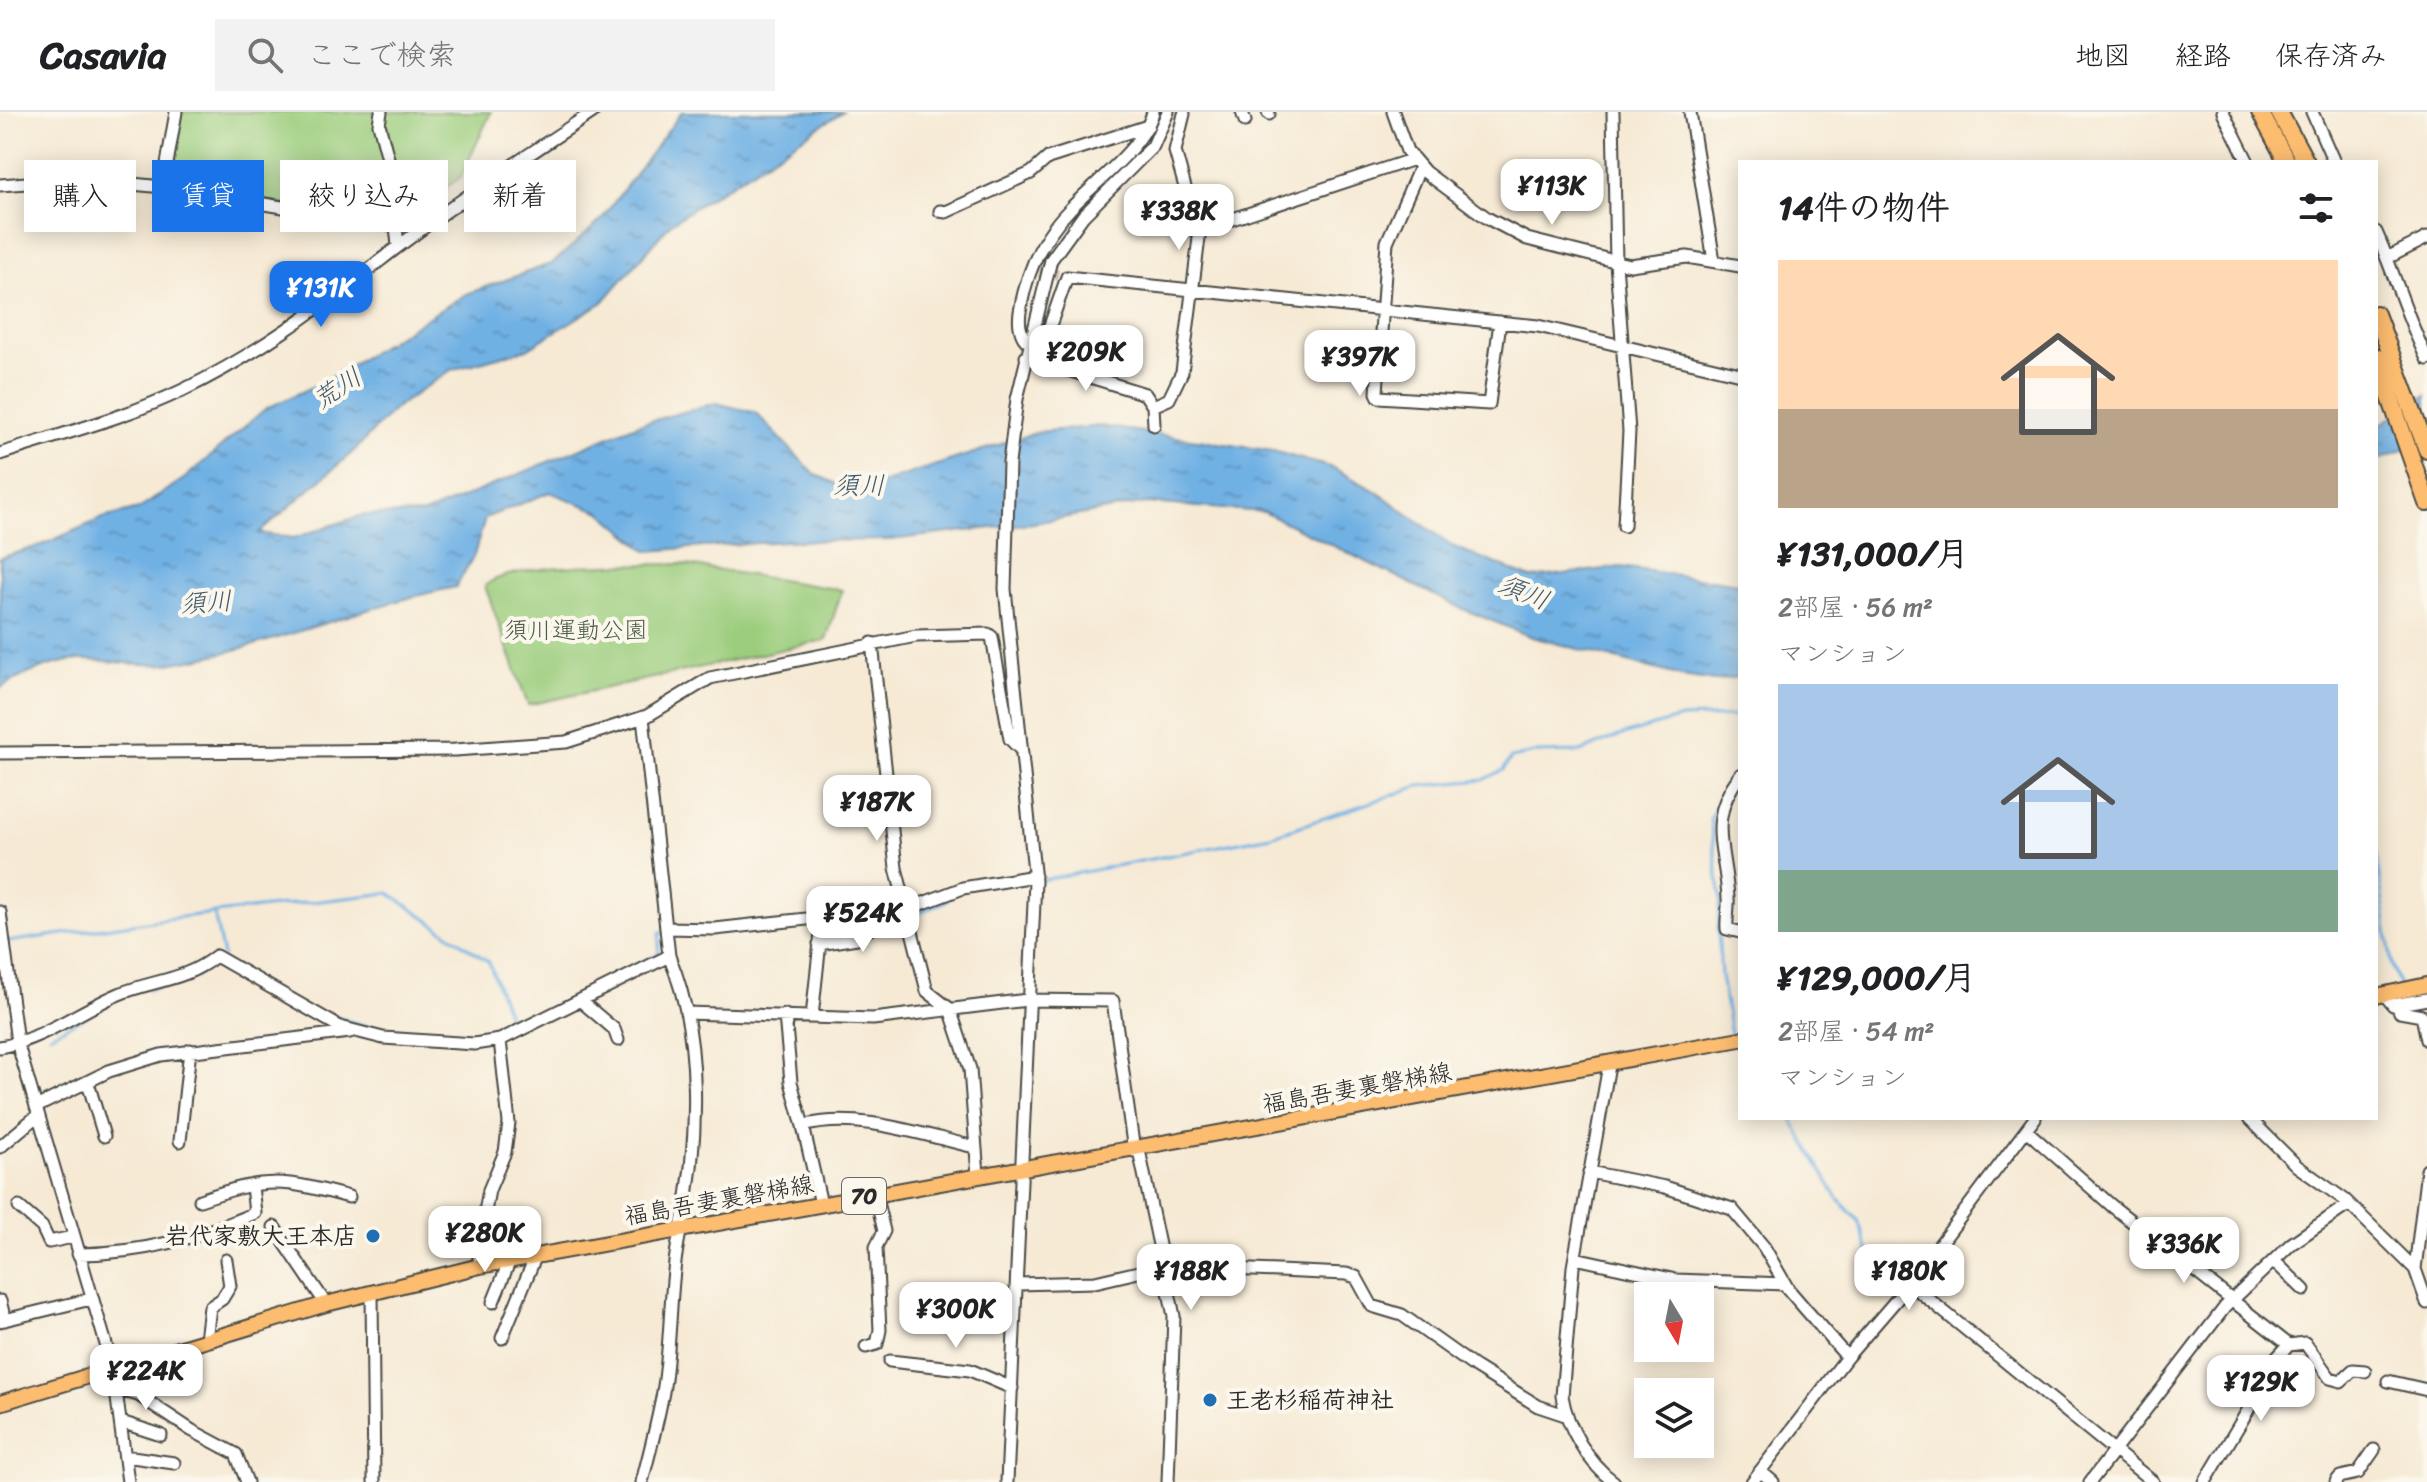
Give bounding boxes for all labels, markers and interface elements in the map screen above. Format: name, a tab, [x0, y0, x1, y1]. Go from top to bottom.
search box	[215, 19, 775, 91]
text: Casavia	[40, 22, 167, 89]
text: ここで検索	[307, 28, 457, 82]
text: 地図	[2075, 31, 2131, 80]
text: 経路	[2175, 31, 2231, 80]
text: 保存済み	[2275, 31, 2387, 80]
icon: search	[243, 33, 287, 77]
pin: ¥113K	[1496, 159, 1608, 227]
chip: 購入	[24, 160, 136, 232]
chip: 賃貸	[152, 160, 264, 232]
chip: 絞り込み	[280, 160, 448, 232]
chip: 新着	[464, 160, 576, 232]
text: ¥113K	[1519, 162, 1585, 208]
text: 14件の物件	[1778, 178, 1950, 238]
pin: ¥338K	[1123, 184, 1235, 252]
icon: filters	[2294, 186, 2338, 230]
text: ¥338K	[1142, 187, 1216, 233]
pin: ¥131K	[265, 261, 377, 329]
text: ¥131K	[288, 264, 354, 310]
icon: home	[1986, 312, 2130, 456]
pin: ¥209K	[1030, 325, 1142, 393]
text: ¥209K	[1047, 328, 1125, 374]
pin: ¥397K	[1304, 330, 1416, 398]
text: ¥397K	[1322, 333, 1398, 379]
water label: 荒川	[303, 355, 371, 421]
water label: 須川	[833, 462, 885, 508]
text: ¥131,000/月	[1778, 524, 1969, 584]
water label: 須川	[1491, 561, 1557, 623]
water label: 須川	[178, 577, 234, 627]
text: 2部屋 · 56 m²	[1778, 584, 1933, 630]
park label: 須川運動公園	[504, 609, 648, 651]
text: マンション	[1778, 630, 1907, 676]
icon: home	[1986, 736, 2130, 880]
pin: ¥187K	[821, 775, 933, 843]
text: ¥187K	[841, 778, 913, 824]
pin: ¥524K	[807, 886, 919, 954]
text: ¥524K	[824, 889, 902, 935]
text: ¥129,000/月	[1778, 948, 1976, 1008]
text: 2部屋 · 54 m²	[1778, 1008, 1935, 1054]
street label: 福島吾妻裏磐梯線	[1259, 1051, 1455, 1125]
text: マンション	[1778, 1054, 1907, 1100]
street label: 福島吾妻裏磐梯線	[621, 1163, 817, 1237]
road number: 70	[842, 1178, 886, 1214]
pin: ¥280K	[429, 1206, 541, 1274]
text: ¥280K	[446, 1209, 524, 1255]
place label: 岩代家敷大王本店	[165, 1215, 357, 1257]
pin: ¥336K	[2128, 1217, 2240, 1285]
text: ¥336K	[2147, 1220, 2221, 1266]
marker: 岩代家敷大王本店	[364, 1227, 382, 1245]
pin: ¥188K	[1135, 1244, 1247, 1312]
pin: ¥180K	[1853, 1244, 1965, 1312]
text: ¥188K	[1155, 1247, 1227, 1293]
text: ¥180K	[1872, 1247, 1946, 1293]
pin: ¥300K	[900, 1282, 1012, 1350]
north arrow	[1634, 1282, 1714, 1362]
map controls	[1634, 1282, 1714, 1458]
text: ¥300K	[917, 1285, 995, 1331]
pin: ¥224K	[90, 1344, 202, 1412]
text: ¥224K	[108, 1347, 184, 1393]
pin: ¥129K	[2205, 1355, 2317, 1423]
text: ¥129K	[2225, 1358, 2297, 1404]
button: layers	[1634, 1378, 1714, 1458]
place label: 王老杉稲荷神社	[1226, 1379, 1394, 1421]
marker: 王老杉稲荷神社	[1201, 1391, 1219, 1409]

